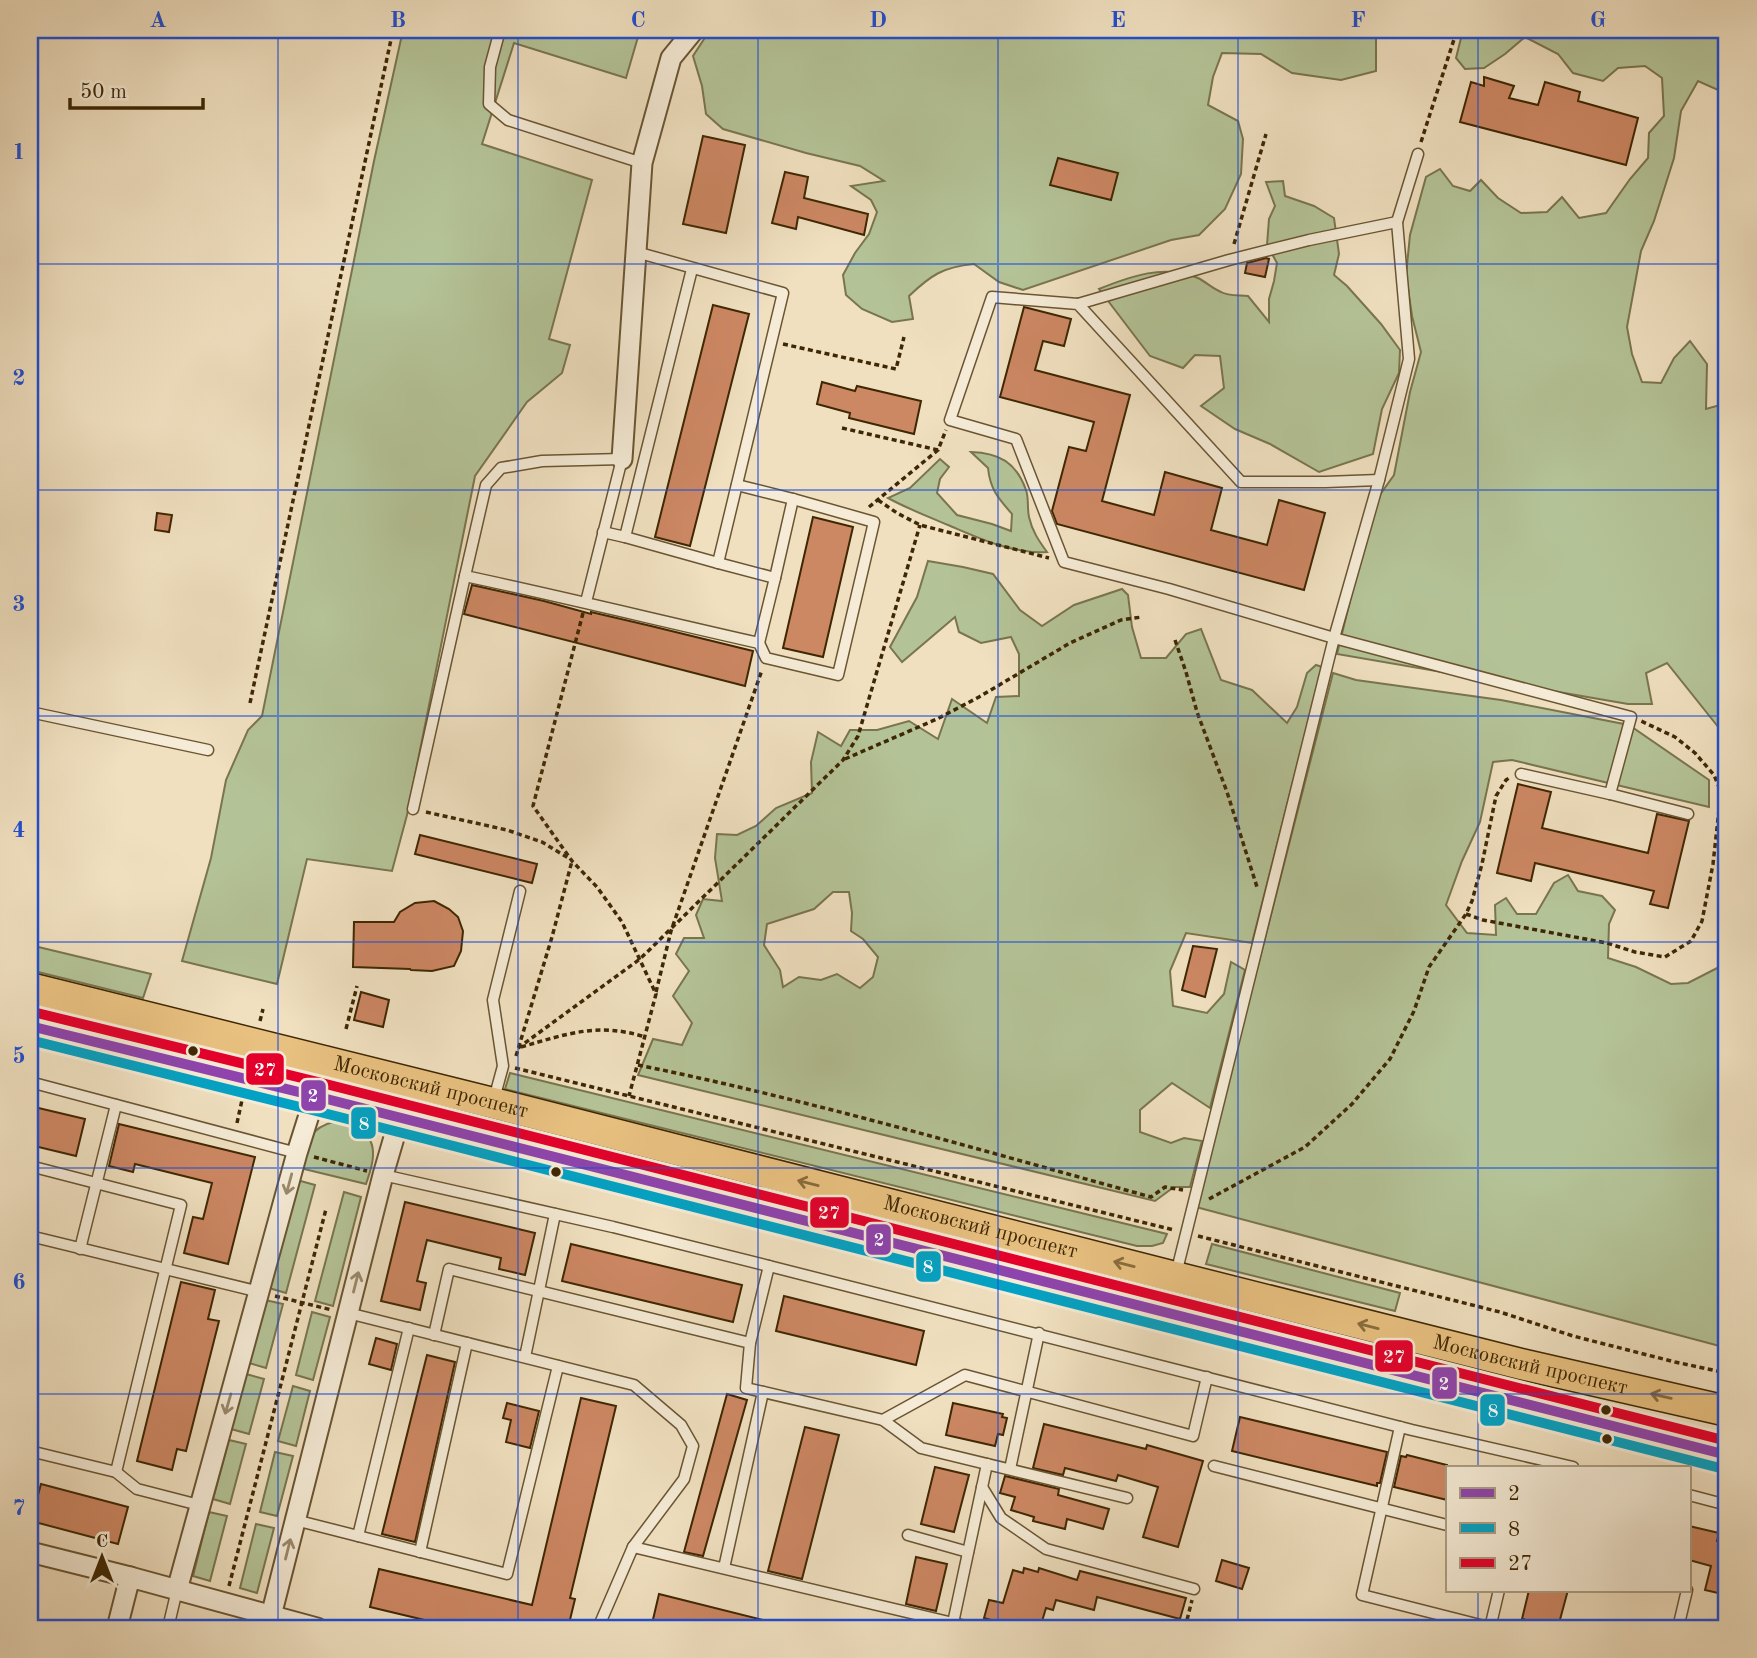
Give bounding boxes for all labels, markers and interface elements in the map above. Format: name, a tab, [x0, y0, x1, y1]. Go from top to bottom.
text: A	[149, 9, 167, 32]
text: B	[390, 9, 406, 32]
text: C	[630, 9, 646, 32]
text: D	[869, 9, 887, 32]
text: E	[1110, 9, 1126, 32]
text: F	[1350, 9, 1366, 32]
text: G	[1590, 9, 1606, 32]
scale bar	[70, 66, 203, 110]
text: 50 m	[80, 82, 127, 103]
text: 1	[12, 141, 26, 164]
text: 2	[12, 367, 26, 390]
text: 3	[12, 593, 26, 616]
text: 4	[12, 819, 26, 842]
unlabelled marker	[186, 1044, 200, 1058]
text: 5	[12, 1045, 26, 1068]
line badge: 27	[245, 1052, 285, 1086]
street label: Московский проспект	[331, 1053, 531, 1122]
text: 27	[254, 1062, 276, 1081]
line badge: 2	[300, 1079, 327, 1112]
text: 2	[307, 1088, 319, 1107]
line badge: 8	[350, 1106, 377, 1140]
text: 8	[358, 1116, 370, 1135]
unlabelled marker	[549, 1165, 563, 1179]
one-way arrow	[281, 1173, 294, 1195]
one-way arrow	[798, 1176, 820, 1189]
street label: Московский проспект	[881, 1192, 1080, 1262]
line badge: 27	[809, 1196, 850, 1229]
text: 27	[818, 1205, 840, 1224]
line badge: 2	[865, 1223, 892, 1256]
text: 2	[873, 1232, 885, 1251]
line badge: 8	[915, 1250, 942, 1283]
one-way arrow	[1113, 1257, 1135, 1270]
text: 8	[922, 1259, 934, 1278]
text: 6	[12, 1271, 26, 1294]
one-way arrow	[350, 1271, 363, 1293]
one-way arrow	[1357, 1318, 1380, 1332]
street label: Московский проспект	[1430, 1332, 1630, 1399]
line badge: 27	[1374, 1339, 1414, 1373]
text: 27	[1383, 1349, 1405, 1368]
line badge: 2	[1431, 1366, 1458, 1400]
text: 2	[1438, 1376, 1450, 1395]
one-way arrow	[1650, 1388, 1673, 1402]
one-way arrow	[221, 1393, 234, 1415]
line badge: 8	[1479, 1393, 1506, 1427]
text: 8	[1487, 1403, 1499, 1422]
unlabelled marker	[1599, 1403, 1613, 1417]
unlabelled marker	[1600, 1432, 1614, 1446]
legend	[1446, 1466, 1690, 1592]
text: 2	[1508, 1484, 1520, 1505]
text: 7	[12, 1497, 26, 1520]
text: 8	[1508, 1520, 1520, 1541]
north arrow	[66, 1522, 136, 1592]
text: С	[96, 1533, 108, 1552]
one-way arrow	[282, 1539, 295, 1561]
text: 27	[1508, 1554, 1532, 1575]

